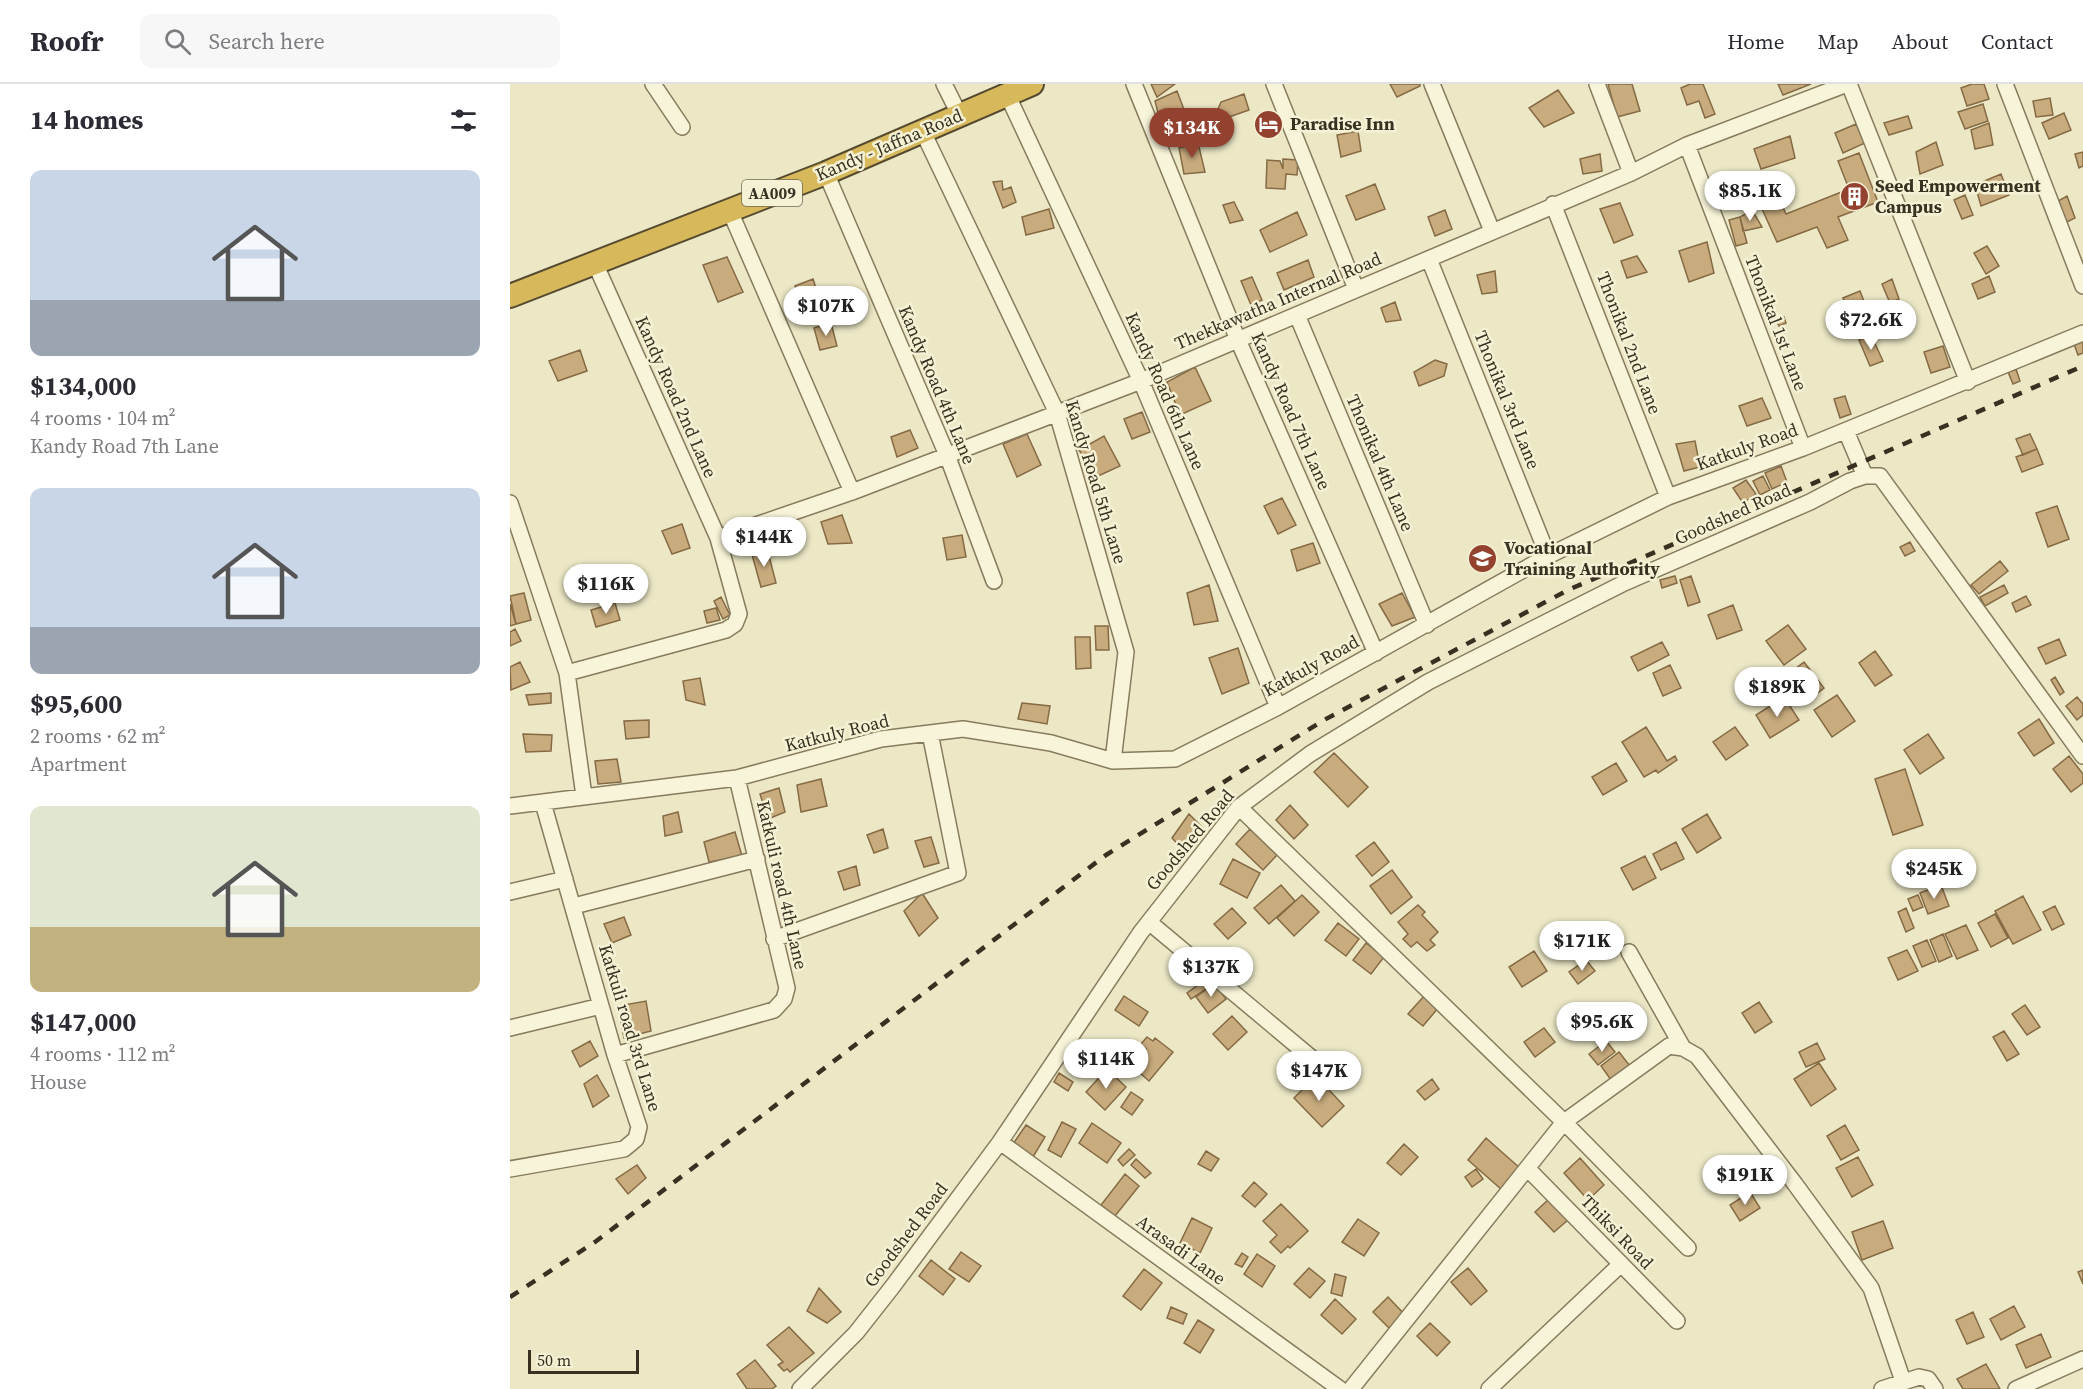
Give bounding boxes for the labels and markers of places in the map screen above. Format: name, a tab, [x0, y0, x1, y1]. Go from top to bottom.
pin: $134K	[1150, 108, 1234, 159]
hotel icon: Paradise Inn	[1253, 108, 1285, 140]
place label: Paradise Inn	[1290, 111, 1395, 136]
pin: $85.1K	[1701, 171, 1799, 222]
place label: Seed Empowerment Campus	[1875, 173, 2041, 219]
building icon: Seed Empowerment Campus	[1838, 180, 1870, 212]
pin: $107K	[784, 286, 868, 337]
pin: $72.6K	[1822, 300, 1920, 351]
pin: $144K	[722, 517, 806, 568]
place label: Vocational Training Authority	[1504, 535, 1660, 581]
school or university icon: Vocational Training Authority	[1467, 542, 1499, 574]
pin: $116K	[564, 564, 648, 615]
pin: $189K	[1735, 667, 1819, 718]
pin: $245K	[1892, 849, 1976, 900]
pin: $171K	[1540, 921, 1624, 972]
pin: $137K	[1169, 947, 1253, 998]
pin: $95.6K	[1553, 1002, 1651, 1053]
pin: $114K	[1064, 1039, 1148, 1090]
pin: $147K	[1277, 1051, 1361, 1102]
pin: $191K	[1703, 1155, 1787, 1206]

